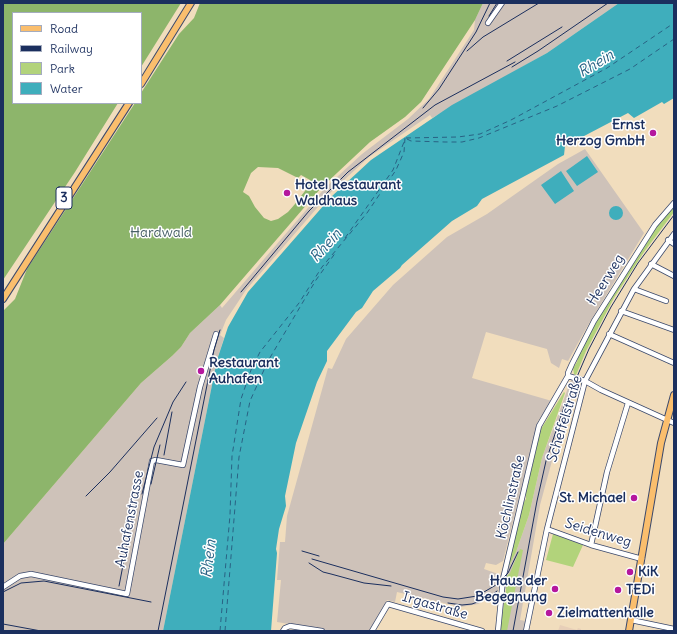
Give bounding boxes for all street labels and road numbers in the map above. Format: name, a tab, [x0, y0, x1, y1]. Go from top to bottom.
road number: 3	[56, 187, 72, 209]
street label: Heerweg	[584, 251, 628, 309]
street label: Scheffelstraße	[544, 374, 586, 464]
street label: Köchlinstraße	[493, 453, 529, 541]
street label: Auhafenstrasse	[112, 469, 148, 569]
street label: Seidenweg	[563, 515, 633, 551]
street label: Irgastraße	[400, 589, 470, 623]

